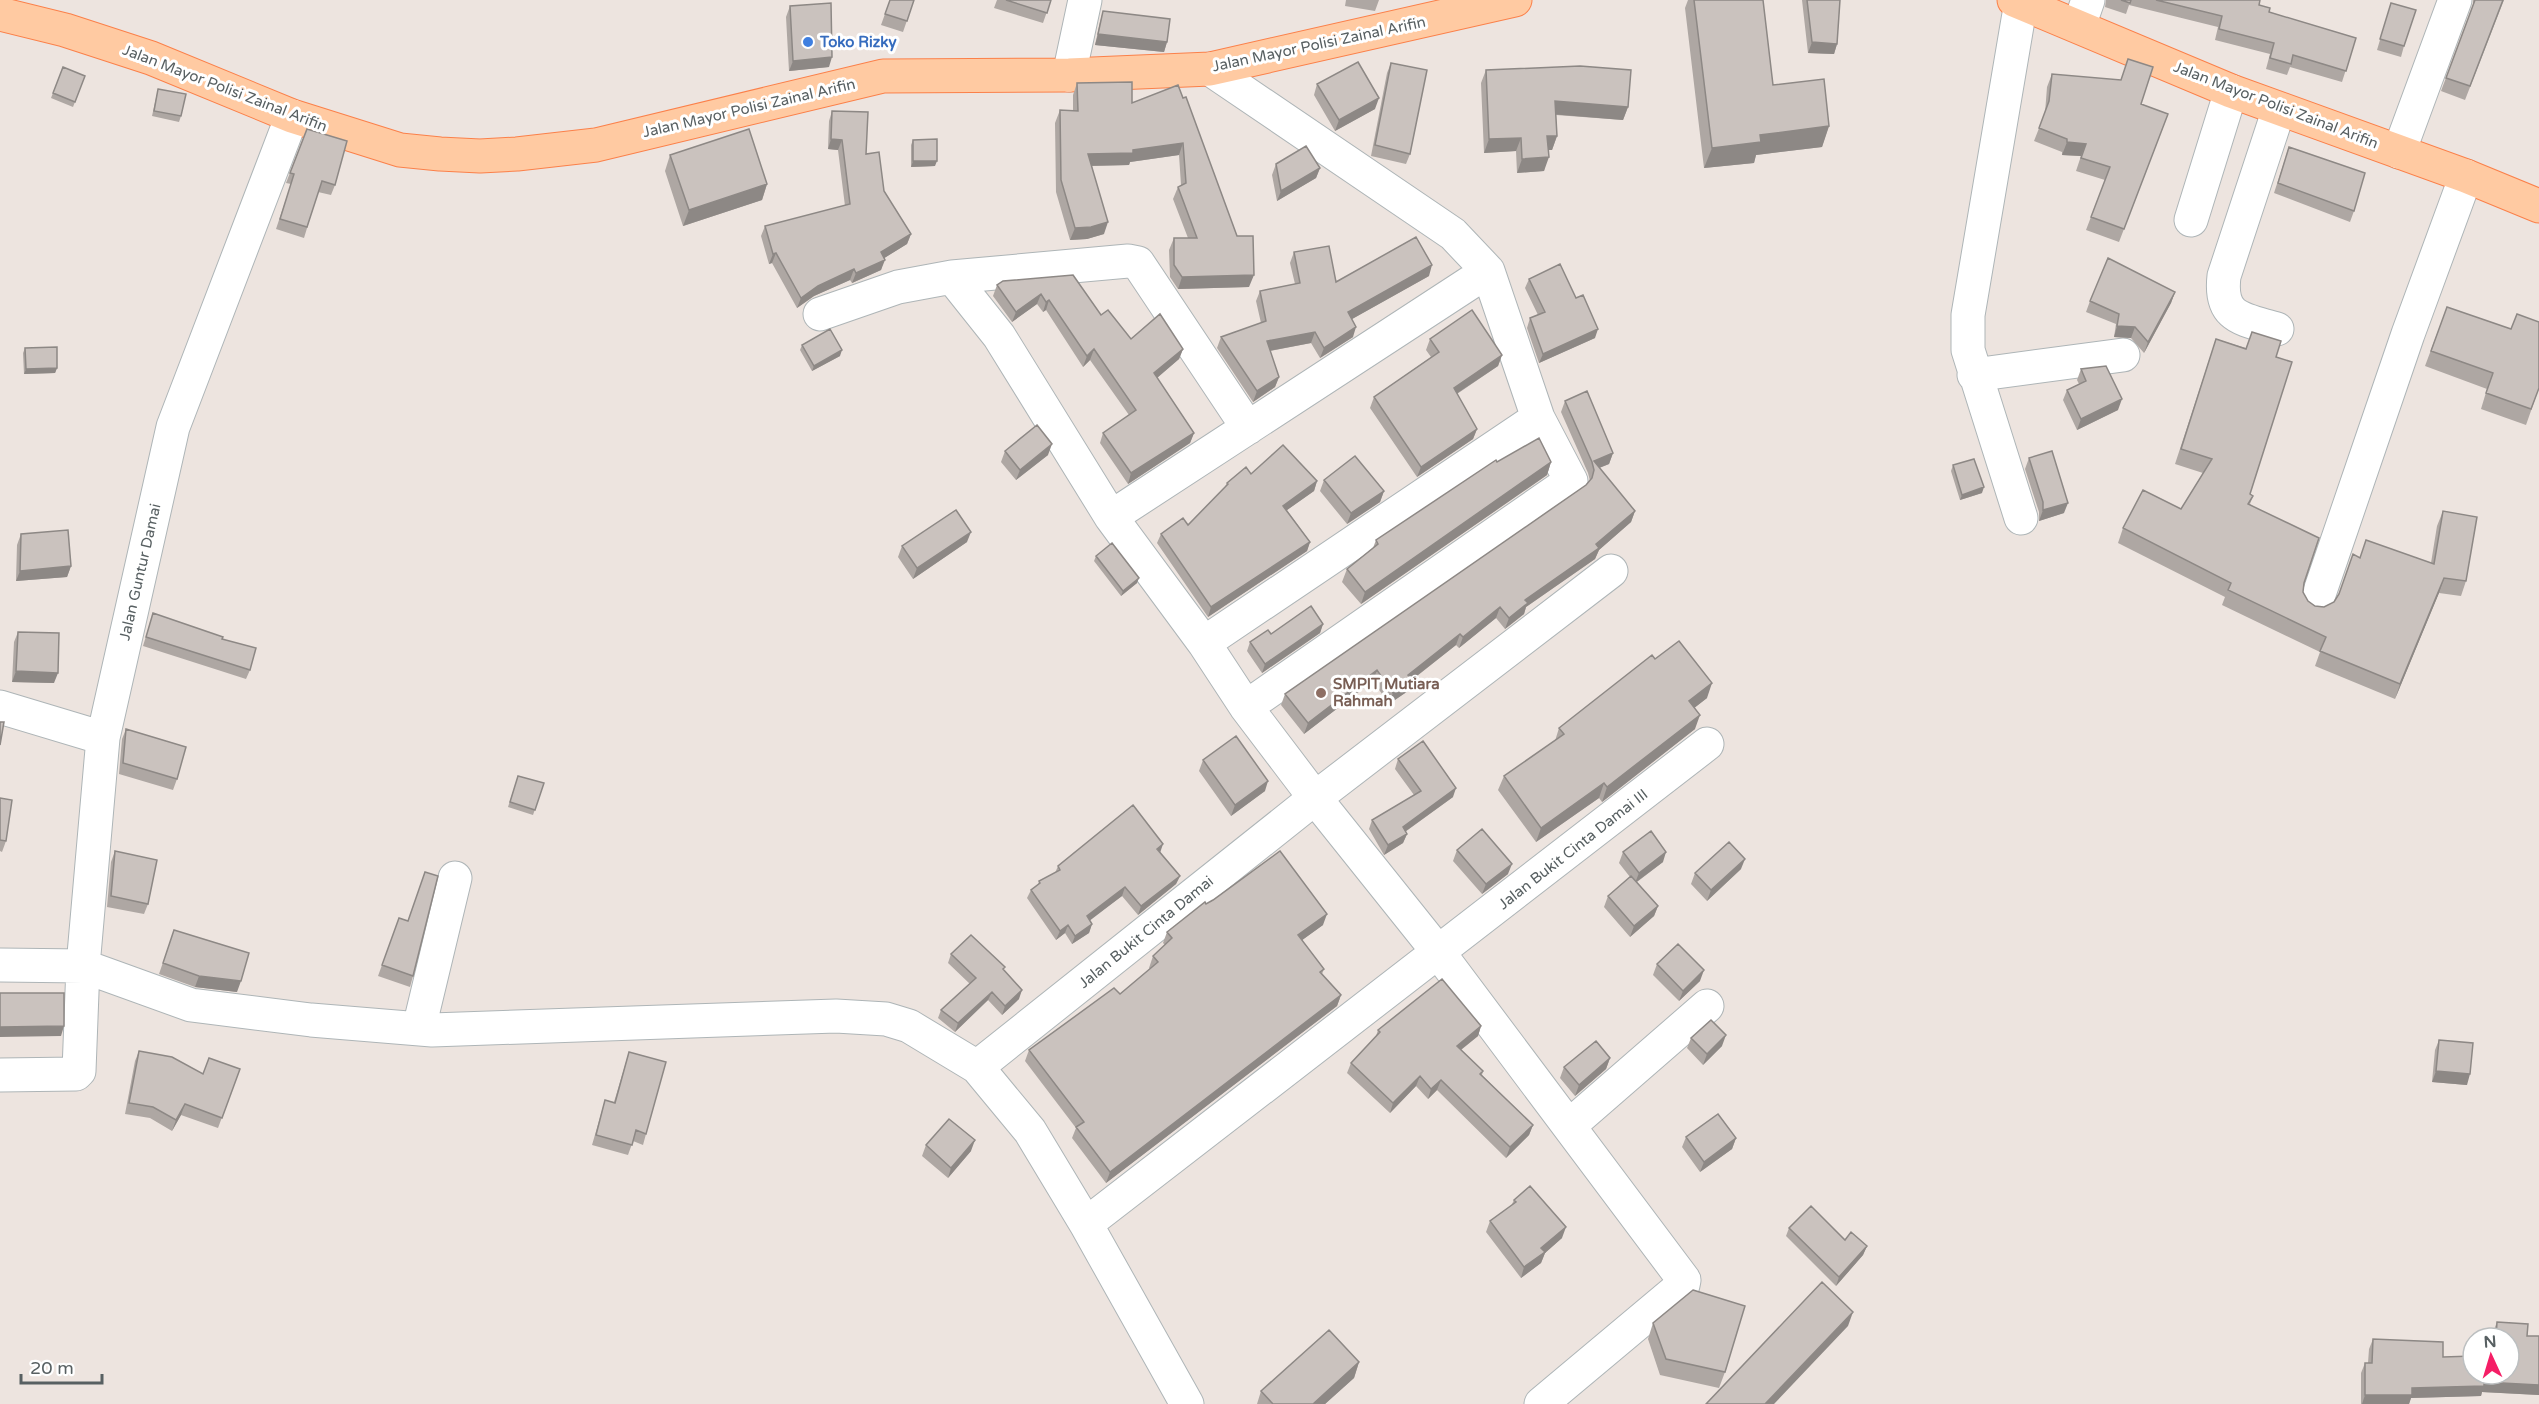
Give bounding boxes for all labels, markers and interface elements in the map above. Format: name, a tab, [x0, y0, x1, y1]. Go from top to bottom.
street label: Jalan Mayor Polisi Zainal Arifin	[1211, 13, 1427, 75]
place label: Toko Rizky	[819, 33, 896, 52]
marker: Toko Rizky	[801, 35, 815, 49]
street label: Jalan Mayor Polisi Zainal Arifin	[120, 41, 330, 135]
street label: Jalan Mayor Polisi Zainal Arifin	[2171, 58, 2381, 152]
street label: Jalan Mayor Polisi Zainal Arifin	[641, 75, 857, 141]
street label: Jalan Guntur Damai	[115, 502, 165, 642]
place label: SMPIT Mutiara Rahmah	[1333, 675, 1440, 710]
marker: SMPIT Mutiara Rahmah	[1314, 686, 1328, 700]
street label: Jalan Bukit Cinta Damai III	[1495, 785, 1651, 913]
street label: Jalan Bukit Cinta Damai	[1075, 872, 1217, 992]
north arrow	[2461, 1326, 2521, 1386]
text: N	[2483, 1332, 2497, 1352]
scale bar	[21, 1347, 102, 1385]
text: 20 m	[30, 1357, 74, 1379]

